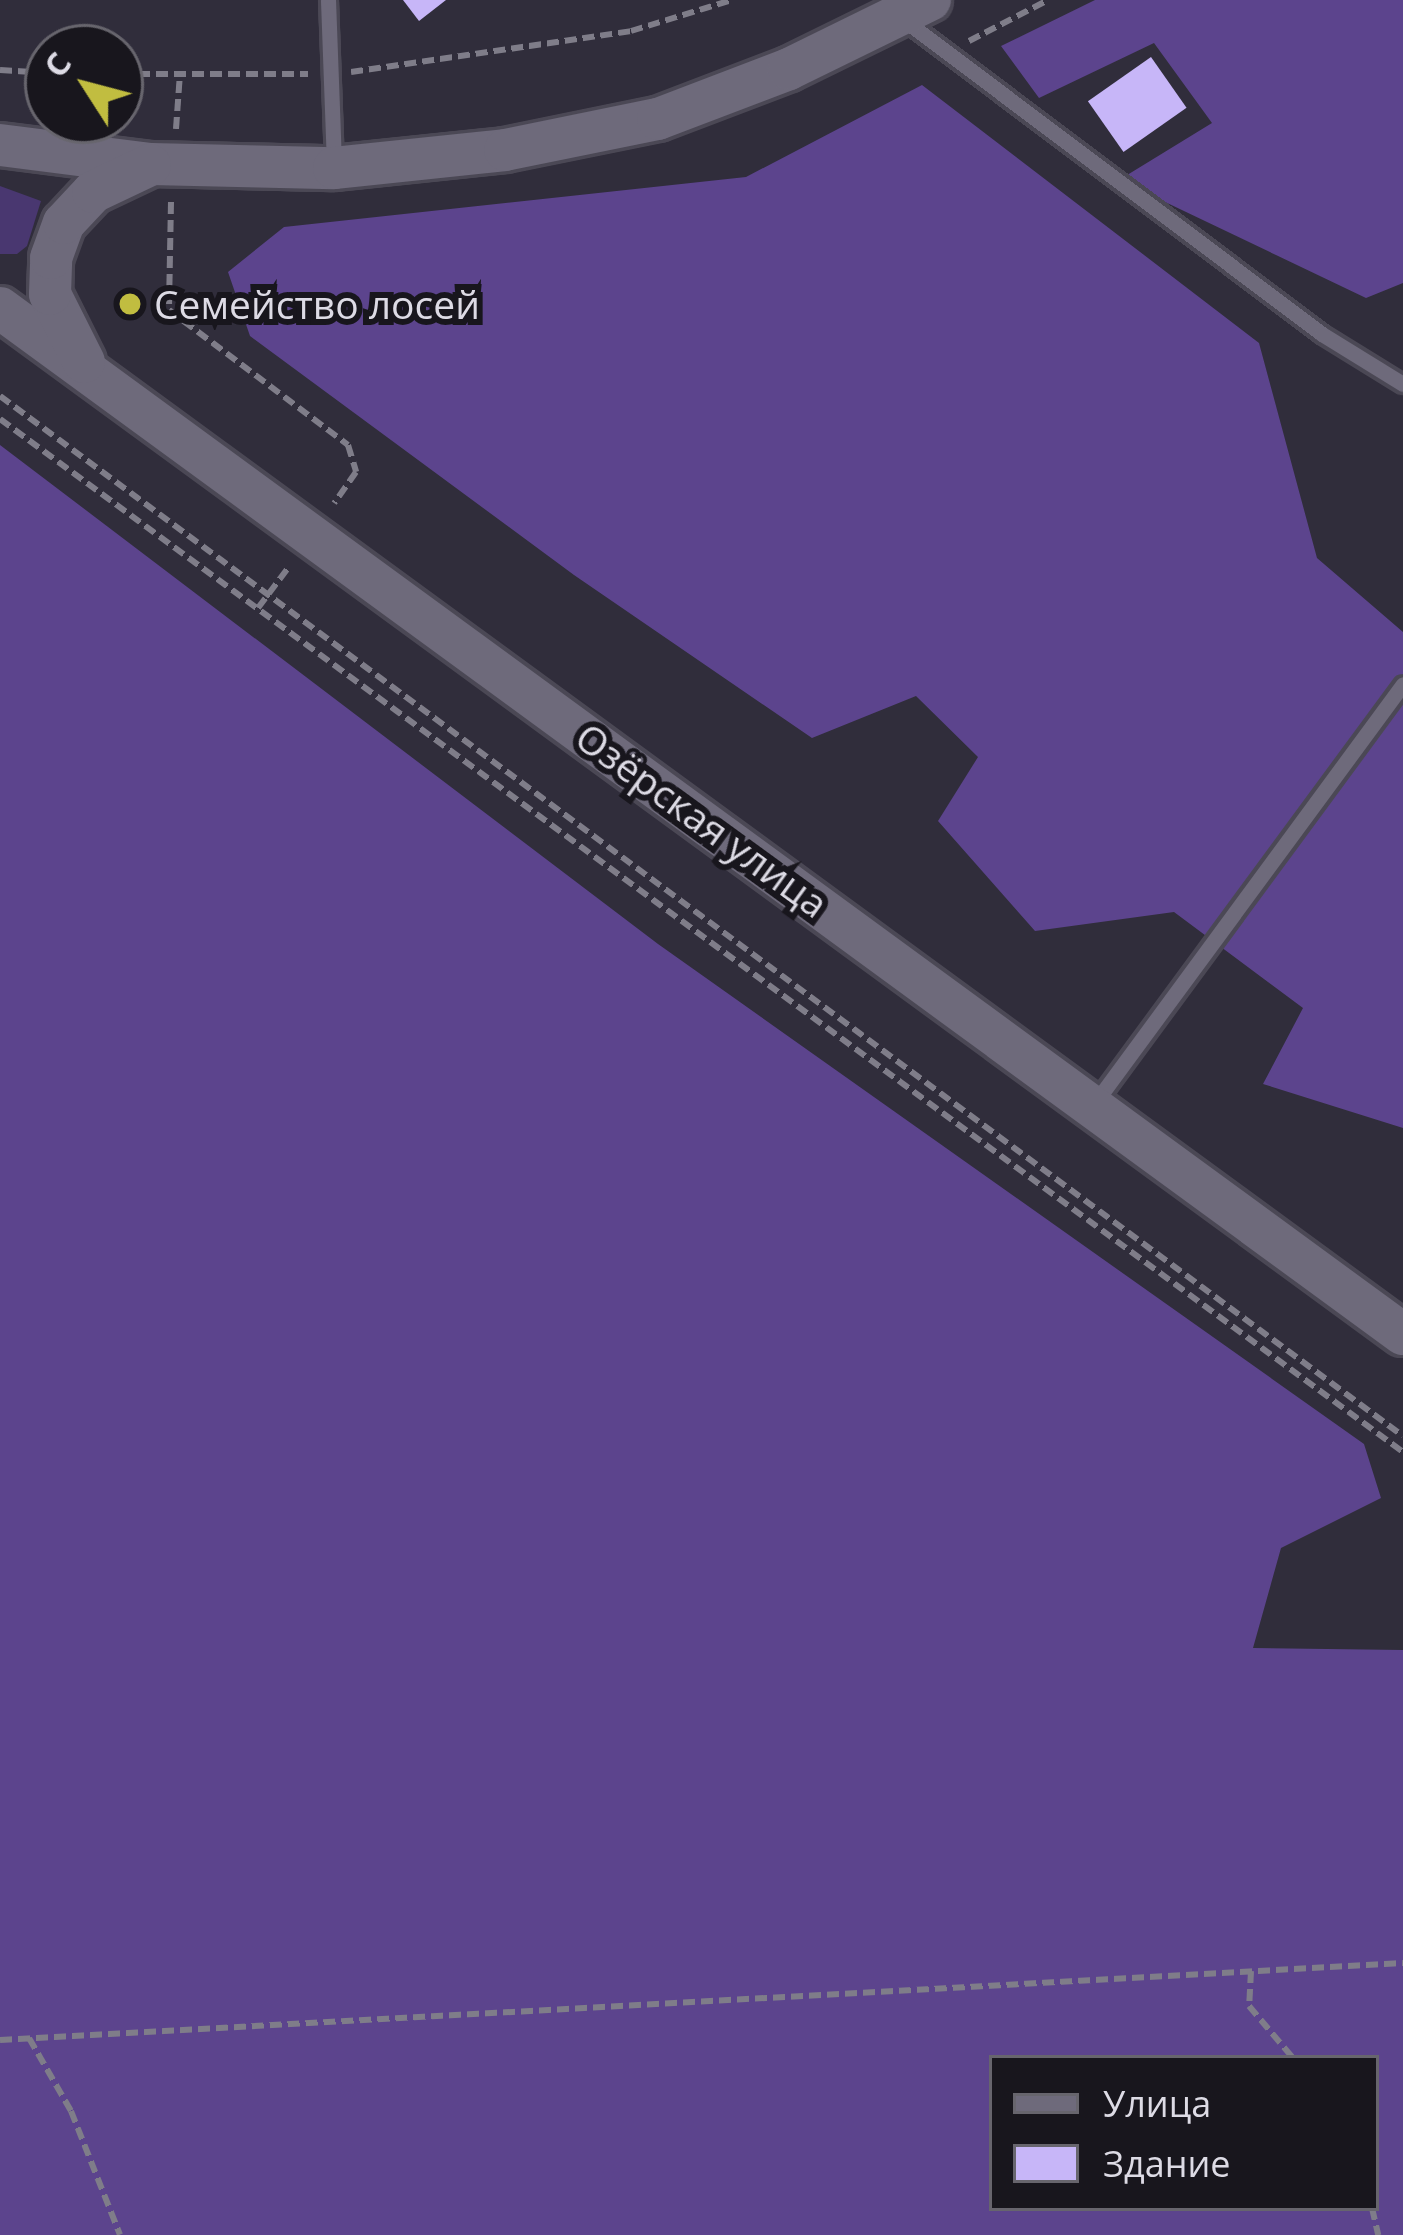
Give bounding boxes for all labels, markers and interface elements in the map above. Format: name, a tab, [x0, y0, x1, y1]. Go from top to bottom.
north arrow	[24, 24, 144, 144]
text: С	[33, 43, 81, 86]
place label: Семейство лосей	[154, 281, 480, 327]
marker: Семейство лосей	[117, 291, 143, 317]
street label: Озёрская улица	[567, 713, 837, 927]
legend	[989, 2055, 1379, 2211]
text: Улица	[1103, 2079, 1211, 2128]
text: Здание	[1103, 2139, 1231, 2188]

